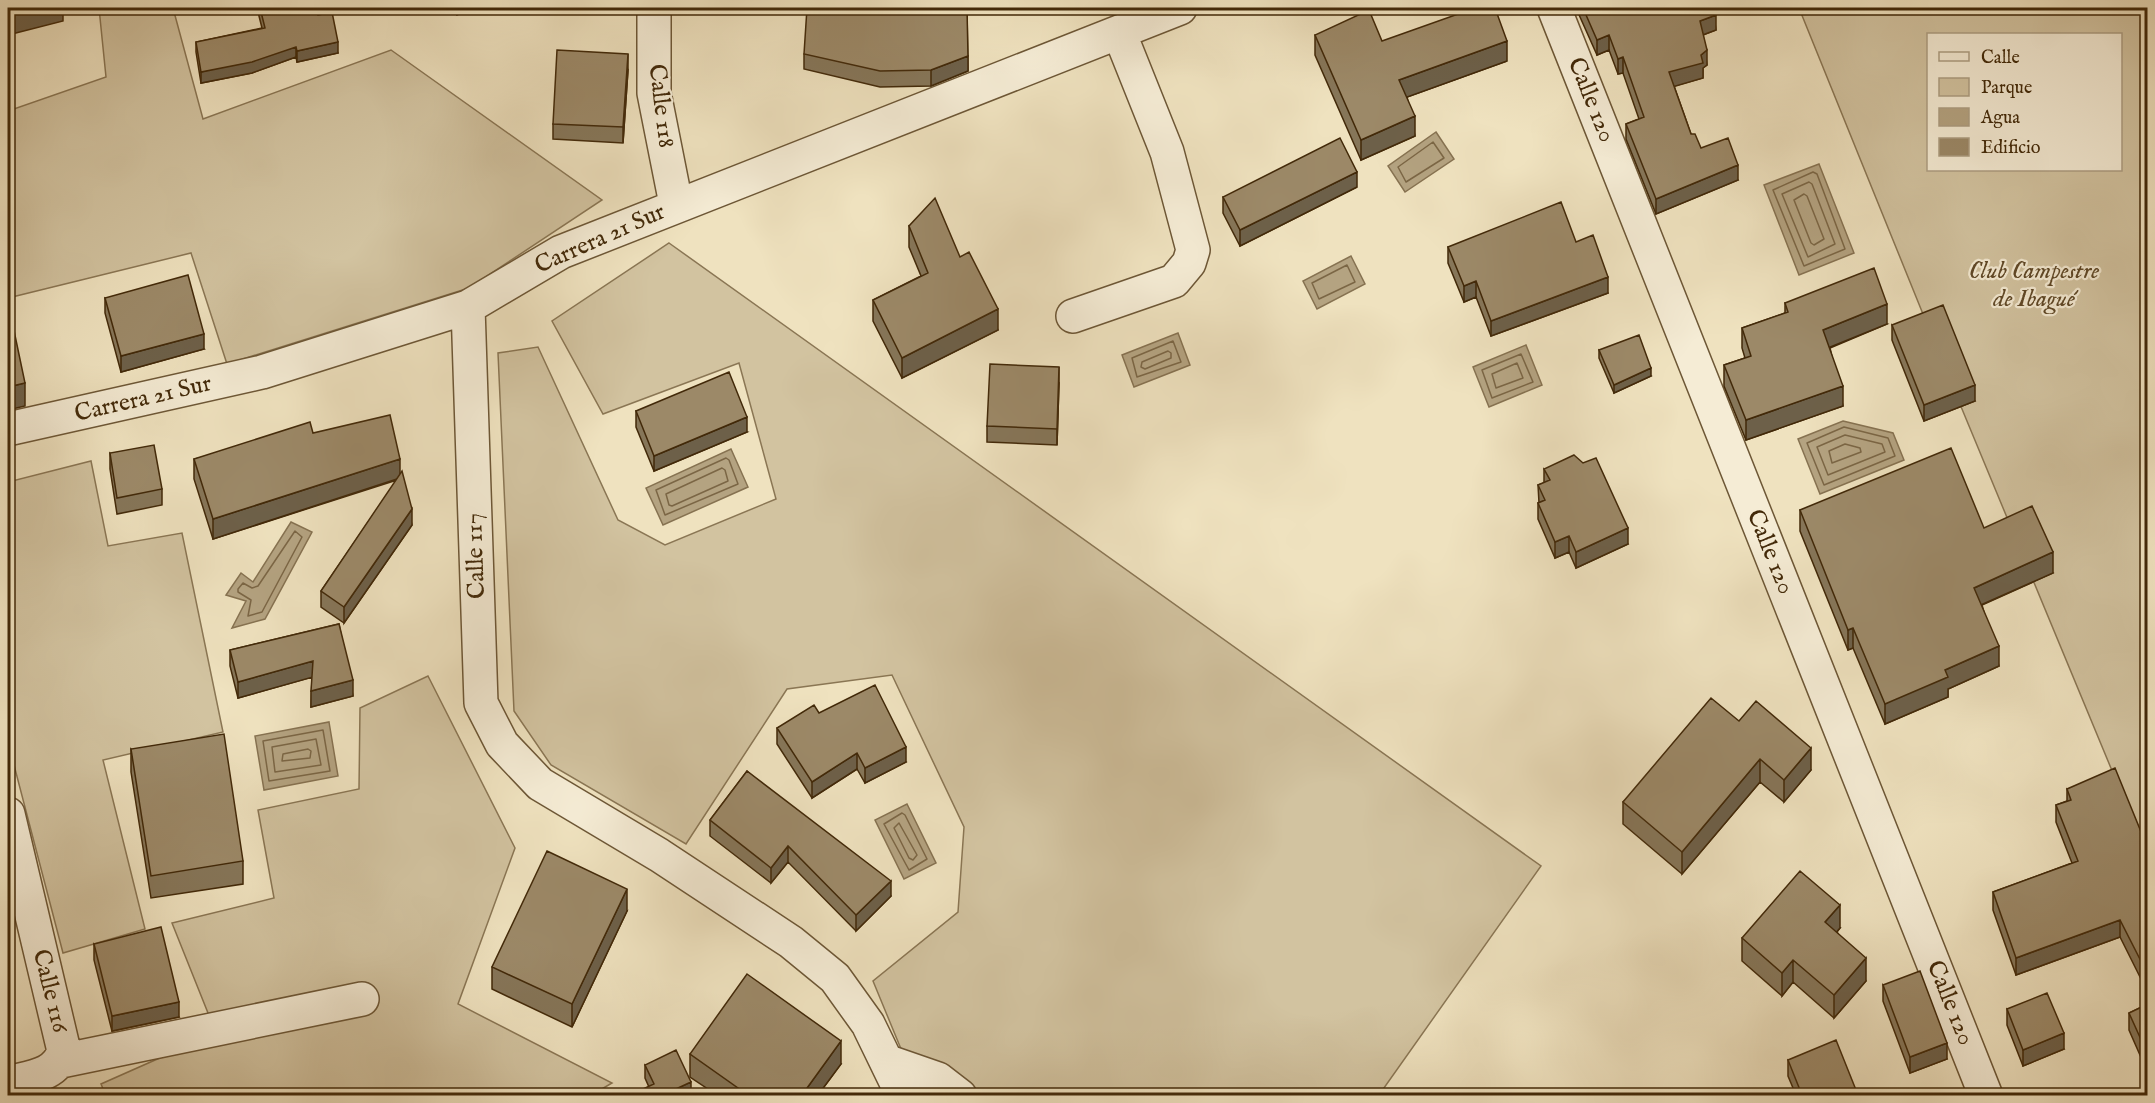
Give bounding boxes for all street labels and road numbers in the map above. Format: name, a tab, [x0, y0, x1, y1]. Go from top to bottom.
street label: Calle 120	[1560, 53, 1622, 147]
street label: Calle 118	[640, 62, 682, 150]
street label: Carrera 21 Sur	[530, 196, 670, 282]
street label: Carrera 21 Sur	[72, 368, 215, 430]
street label: Calle 120	[1739, 505, 1801, 599]
street label: Calle 117	[459, 513, 493, 599]
street label: Calle 116	[25, 946, 76, 1037]
street label: Calle 120	[1919, 956, 1981, 1050]

